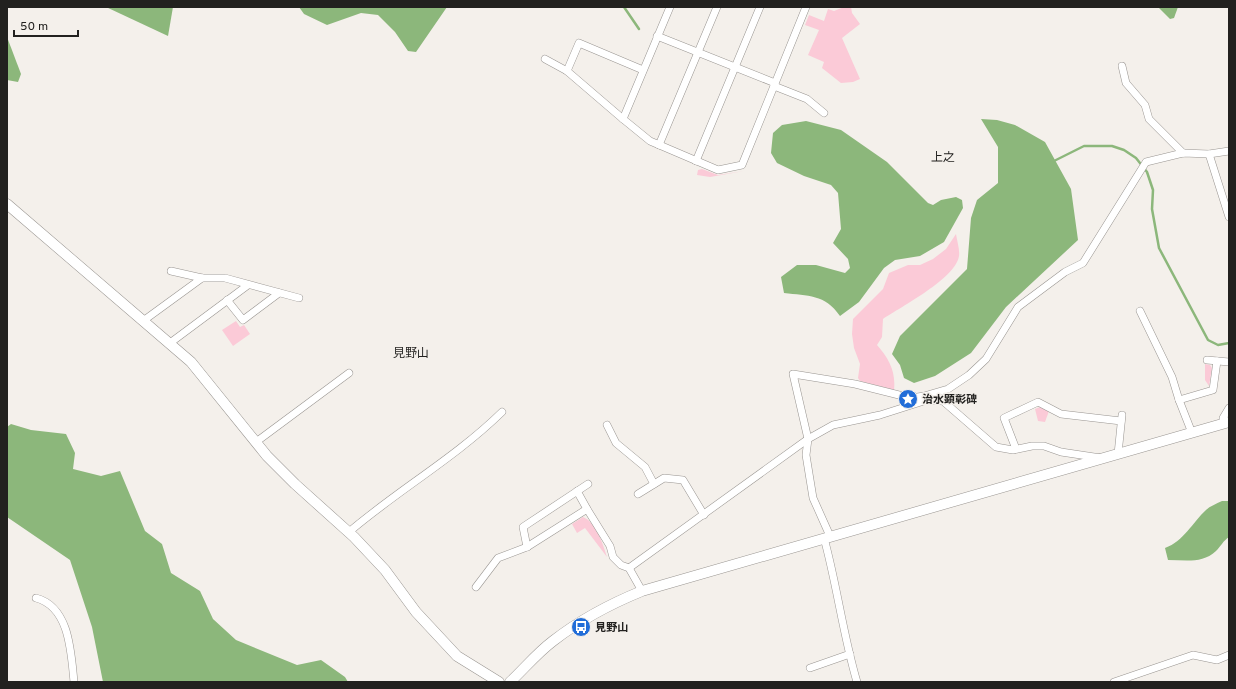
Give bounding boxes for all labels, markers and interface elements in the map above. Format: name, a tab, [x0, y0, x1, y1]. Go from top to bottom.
scale bar	[14, 12, 78, 38]
text: 50 m	[20, 19, 48, 35]
district label: 上之	[931, 150, 955, 166]
district label: 見野山	[393, 346, 429, 362]
place icon: 治水顕彰碑	[897, 388, 919, 410]
place label: 治水顕彰碑	[922, 393, 977, 407]
bus stop icon: 見野山	[570, 616, 592, 638]
place label: 見野山	[595, 621, 628, 635]

